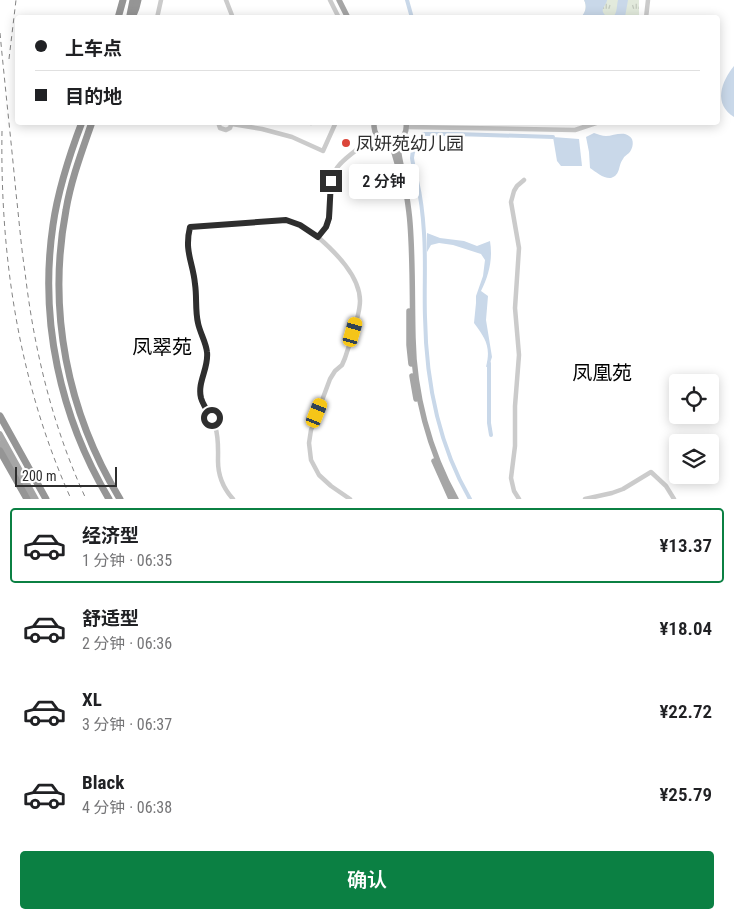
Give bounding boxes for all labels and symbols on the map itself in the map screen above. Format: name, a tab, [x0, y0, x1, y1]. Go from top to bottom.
place label: 凤妍苑幼儿园	[356, 133, 464, 154]
marker: 凤妍苑幼儿园	[340, 137, 352, 149]
callout: 2 分钟	[348, 164, 418, 198]
route end	[320, 170, 342, 192]
car	[341, 316, 364, 348]
district label: 凤翠苑	[132, 335, 192, 359]
district label: 凤凰苑	[572, 361, 632, 385]
car	[304, 396, 329, 430]
route start	[201, 407, 223, 429]
scale bar	[15, 464, 118, 487]

